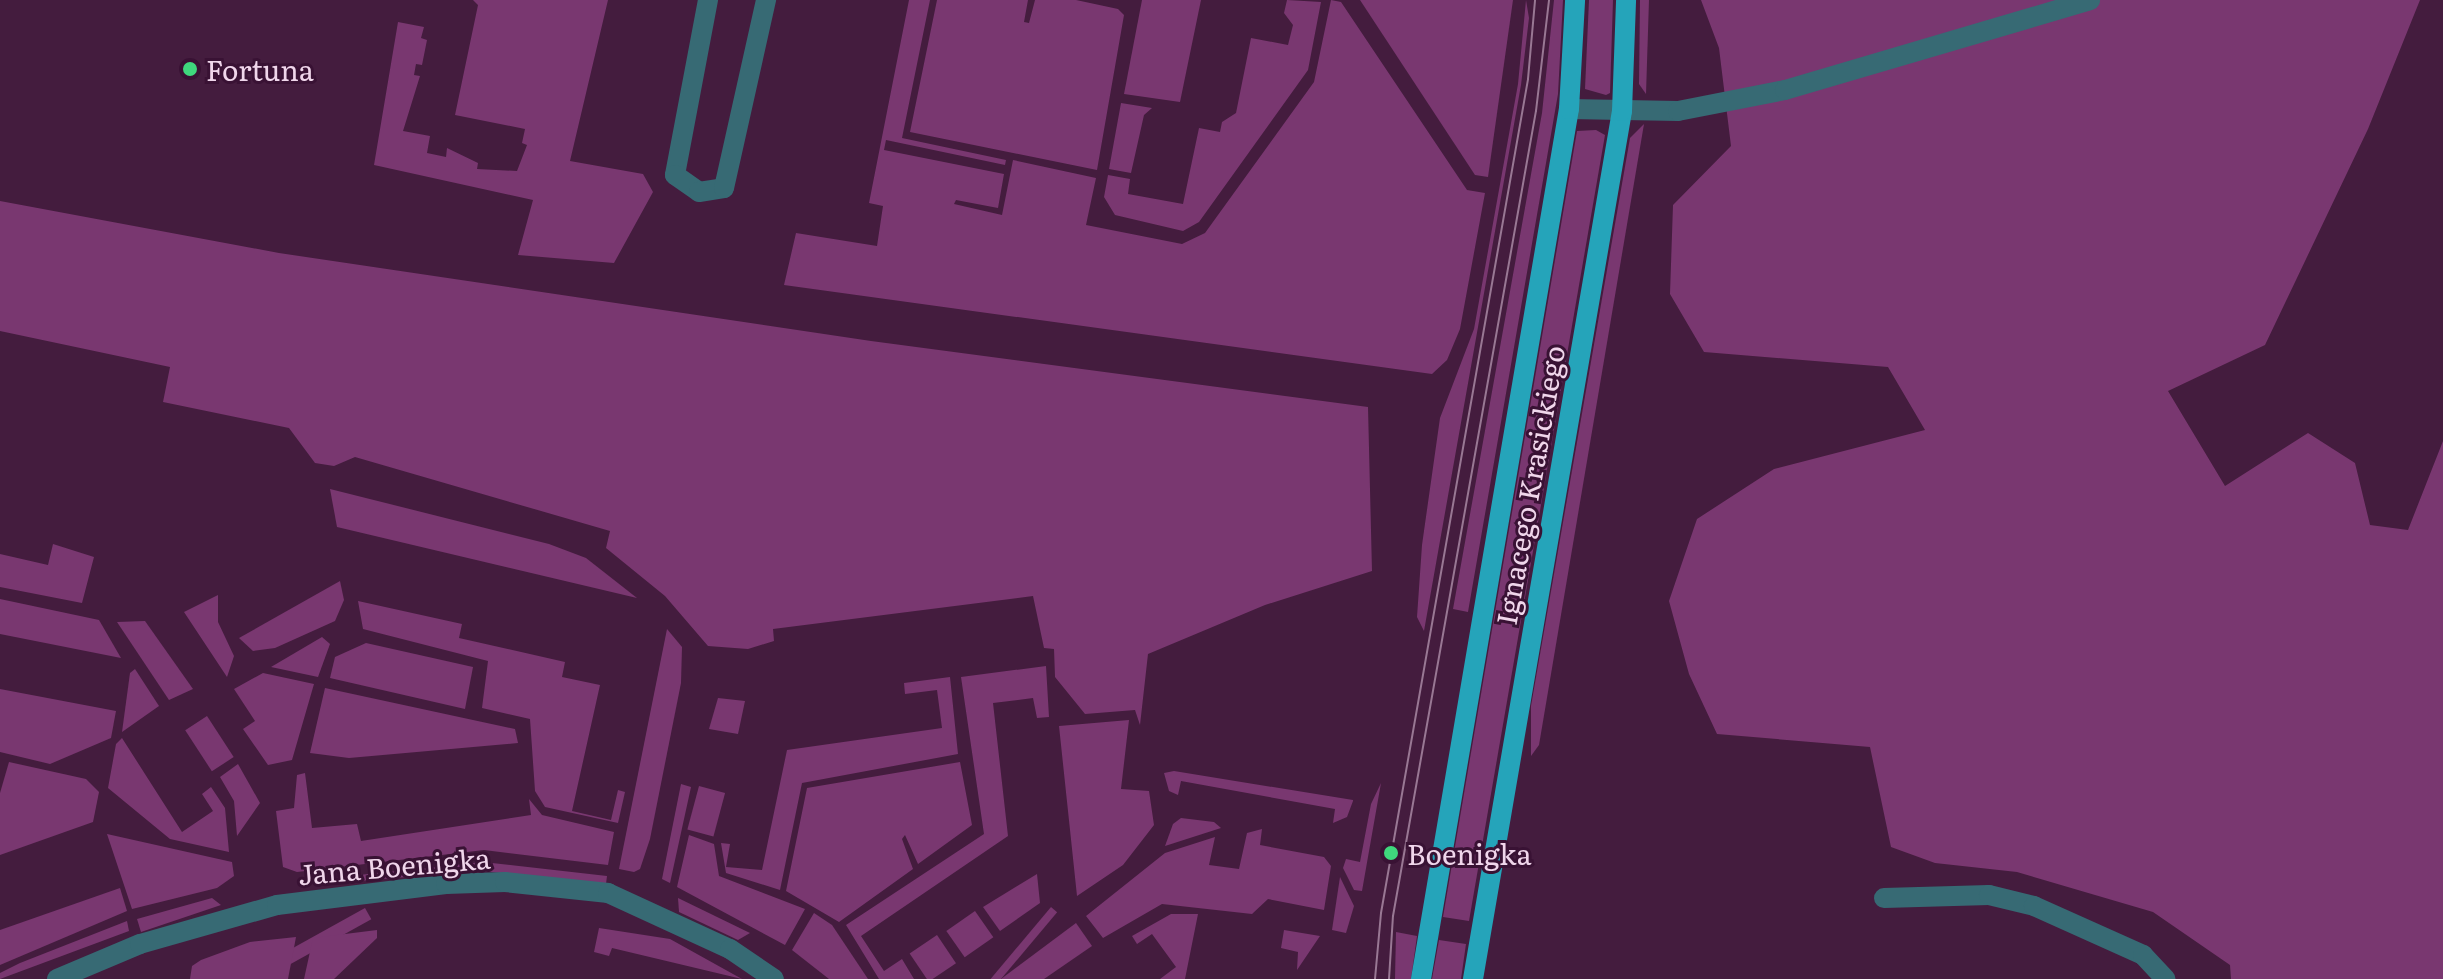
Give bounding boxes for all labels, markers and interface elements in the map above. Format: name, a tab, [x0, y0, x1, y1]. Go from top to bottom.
place label: Fortuna	[206, 52, 314, 86]
marker: Fortuna	[181, 60, 199, 78]
street label: Ignacego Krasickiego	[1488, 343, 1570, 627]
place label: Boenigka	[1407, 836, 1531, 870]
street label: Jana Boenigka	[296, 840, 492, 890]
marker: Boenigka	[1382, 844, 1400, 862]

